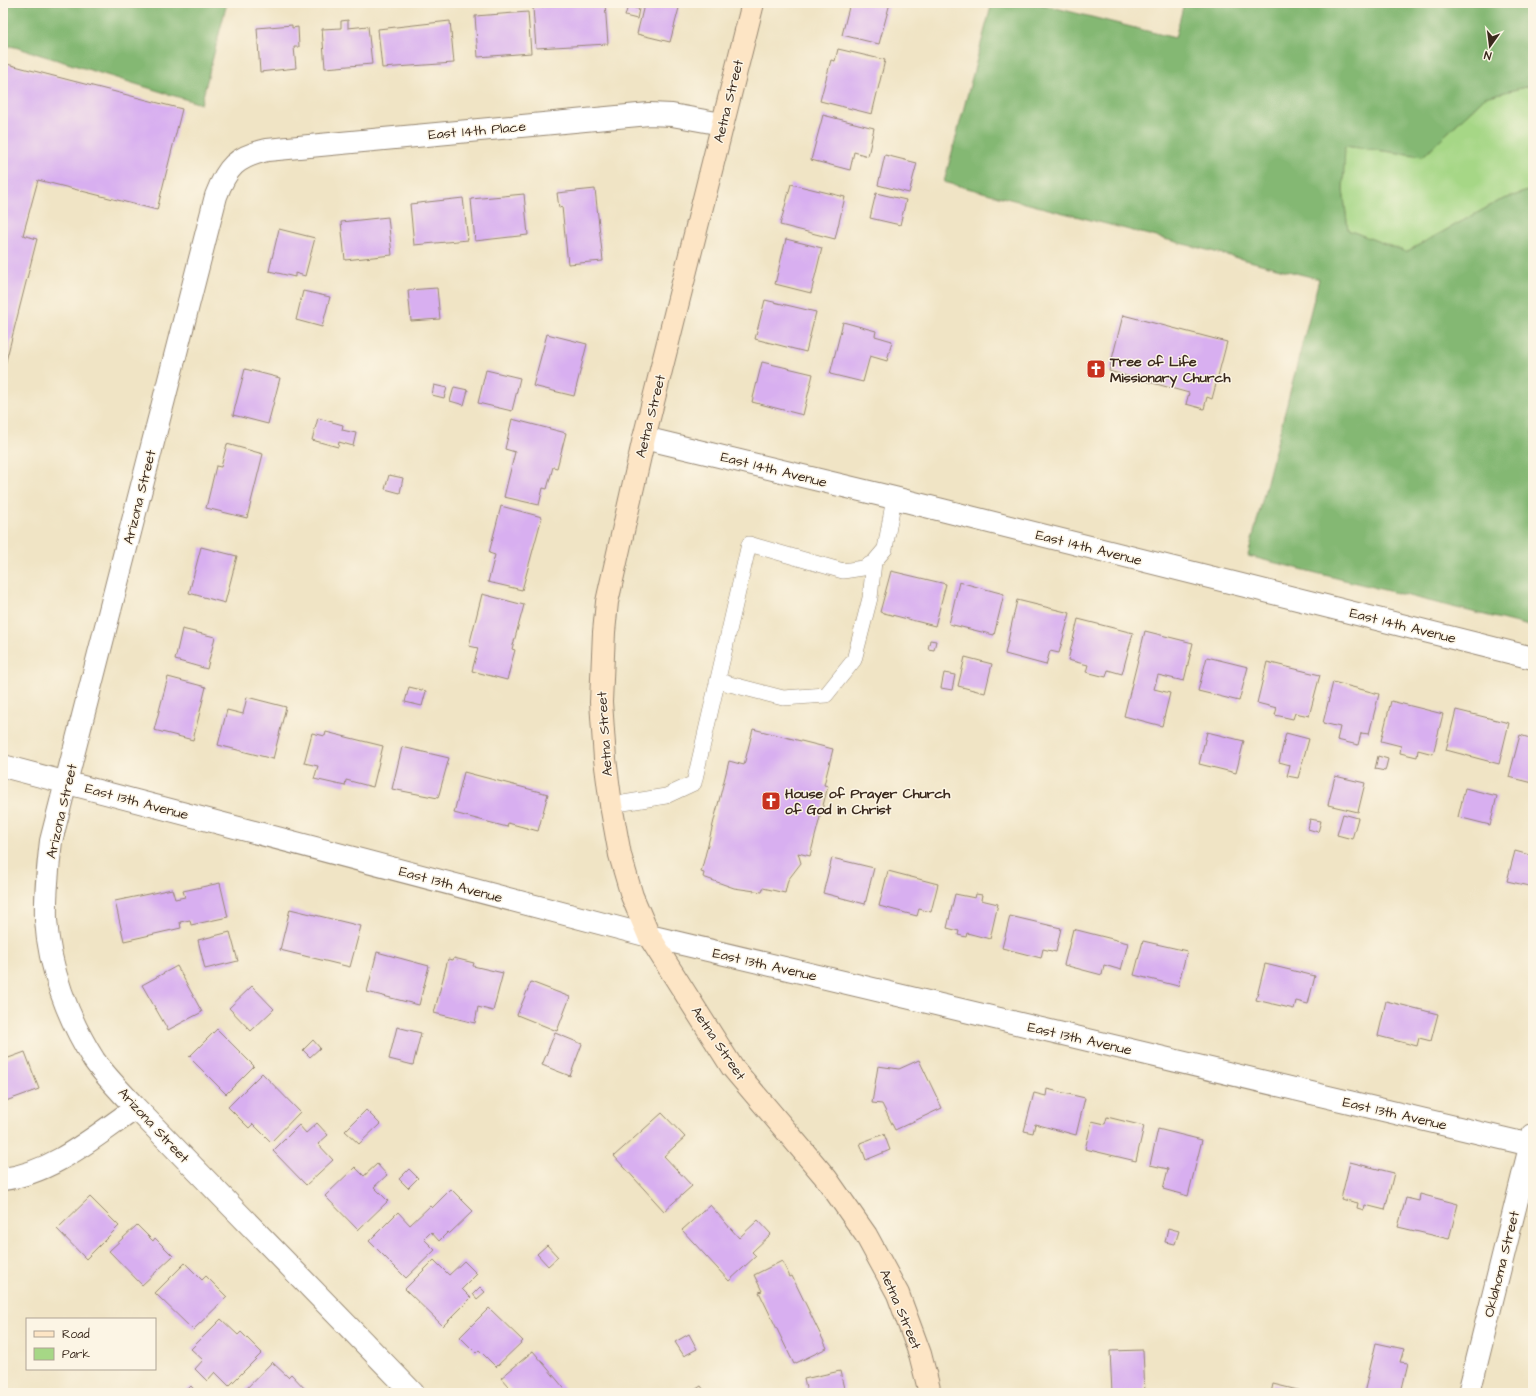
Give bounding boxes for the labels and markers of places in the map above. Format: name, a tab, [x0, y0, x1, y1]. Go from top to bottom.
place label: Tree of Life Missionary Church	[1109, 352, 1231, 388]
church icon: Tree of Life Missionary Church	[1085, 358, 1107, 380]
place label: House of Prayer Church of God in Christ	[785, 784, 951, 820]
church icon: House of Prayer Church of God in Christ	[760, 790, 782, 812]

